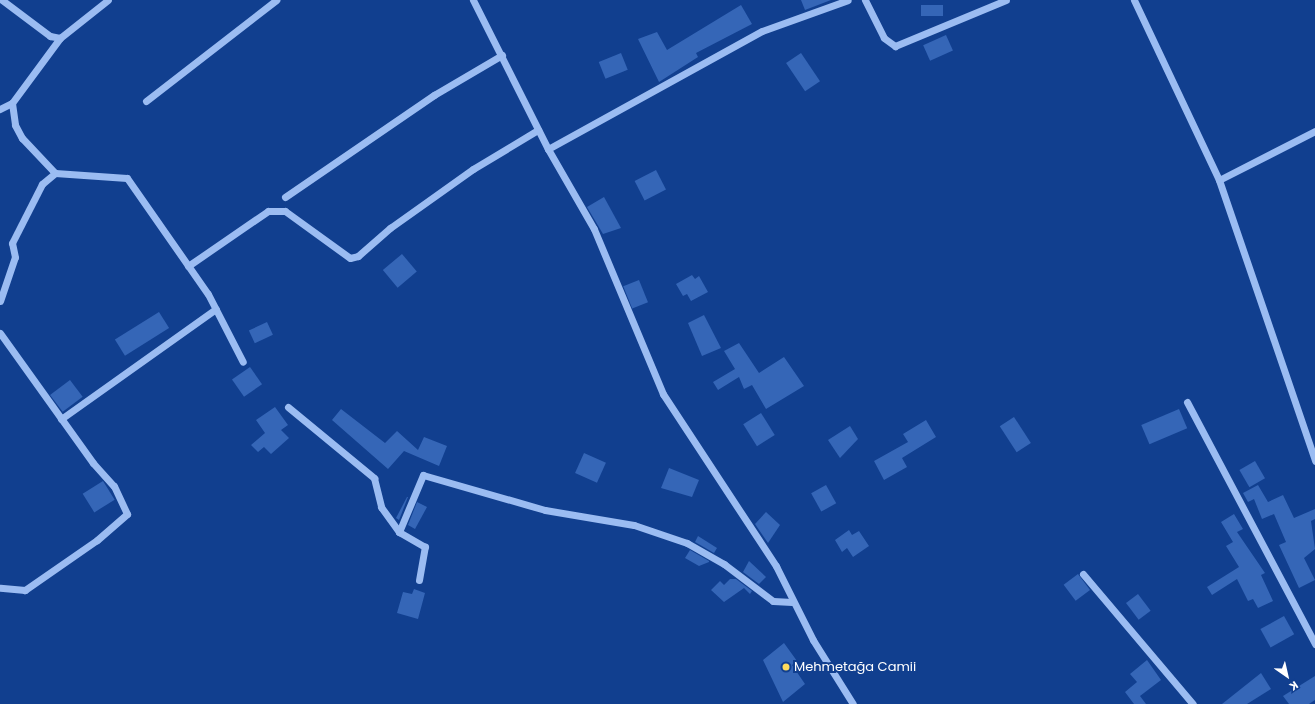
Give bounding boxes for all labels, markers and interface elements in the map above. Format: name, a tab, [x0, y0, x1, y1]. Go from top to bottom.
north arrow	[1267, 656, 1307, 696]
place label: Mehmetağa Camii	[794, 659, 916, 675]
marker: Mehmetağa Camii	[781, 662, 791, 672]
text: K	[1286, 677, 1301, 695]

